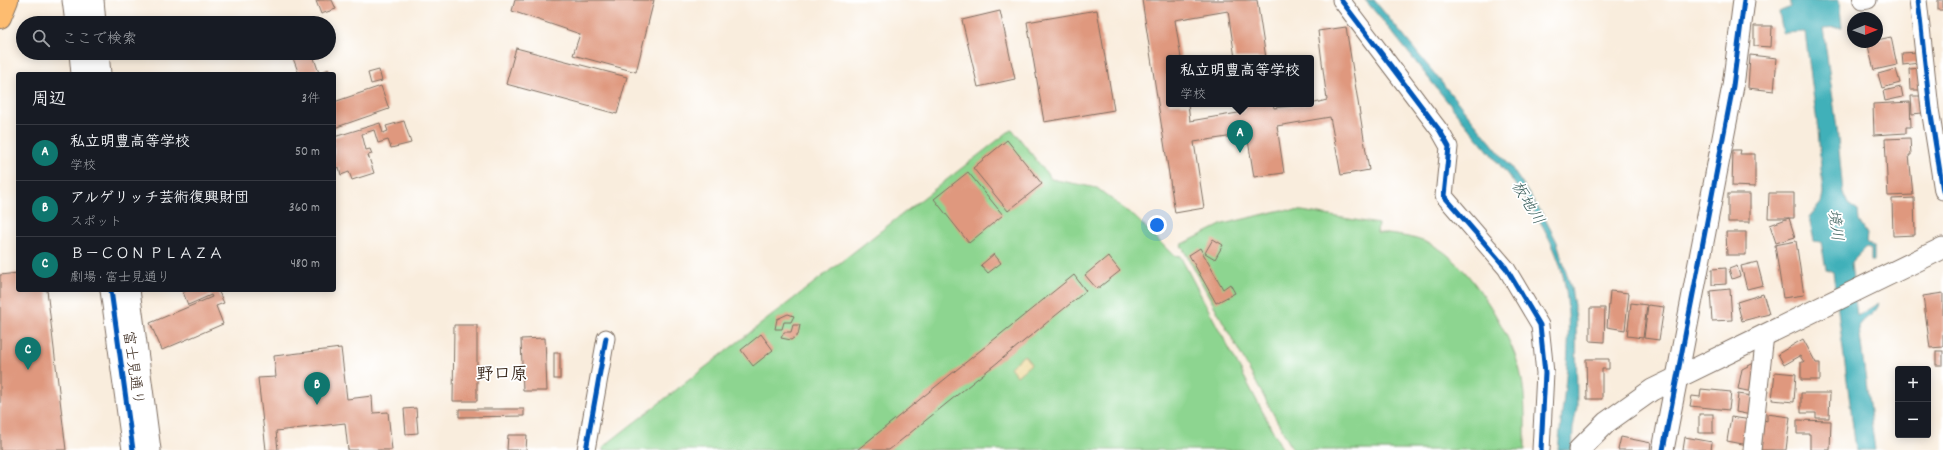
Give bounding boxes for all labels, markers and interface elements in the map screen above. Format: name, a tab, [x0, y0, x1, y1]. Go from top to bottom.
north arrow	[1847, 12, 1883, 48]
search box	[16, 16, 336, 60]
icon: search	[30, 27, 52, 49]
text: ここで検索	[62, 29, 137, 51]
popup	[1166, 55, 1314, 107]
text: 私立明豊高等学校	[1180, 61, 1300, 83]
text: 学校	[1180, 86, 1206, 105]
text: 周辺	[32, 89, 66, 113]
text: 3件	[301, 90, 320, 109]
pin: A	[1227, 120, 1253, 153]
text: 私立明豊高等学校	[70, 132, 190, 154]
text: A	[41, 143, 49, 162]
text: 50 m	[295, 143, 320, 162]
text: 学校	[70, 157, 96, 176]
water label: 板地川	[1505, 177, 1549, 230]
text: アルゲリッチ芸術復興財団	[70, 188, 249, 210]
text: B	[42, 199, 48, 218]
text: 360 m	[289, 199, 320, 218]
water label: 境川	[1821, 208, 1848, 243]
text: スポット	[70, 213, 122, 232]
your location	[1147, 215, 1167, 235]
text: Ｂ－ＣＯＮ ＰＬＡＺＡ	[70, 244, 223, 266]
text: C	[42, 255, 48, 274]
text: 480 m	[290, 255, 320, 274]
text: 劇場 · 富士見通り	[70, 269, 170, 288]
street label: 富士見通り	[116, 330, 148, 407]
pin: C	[15, 337, 41, 370]
district label: 野口原	[477, 364, 528, 388]
map controls	[1895, 366, 1931, 438]
button: +	[1895, 366, 1931, 402]
pin: B	[304, 372, 330, 405]
button: −	[1895, 402, 1931, 438]

